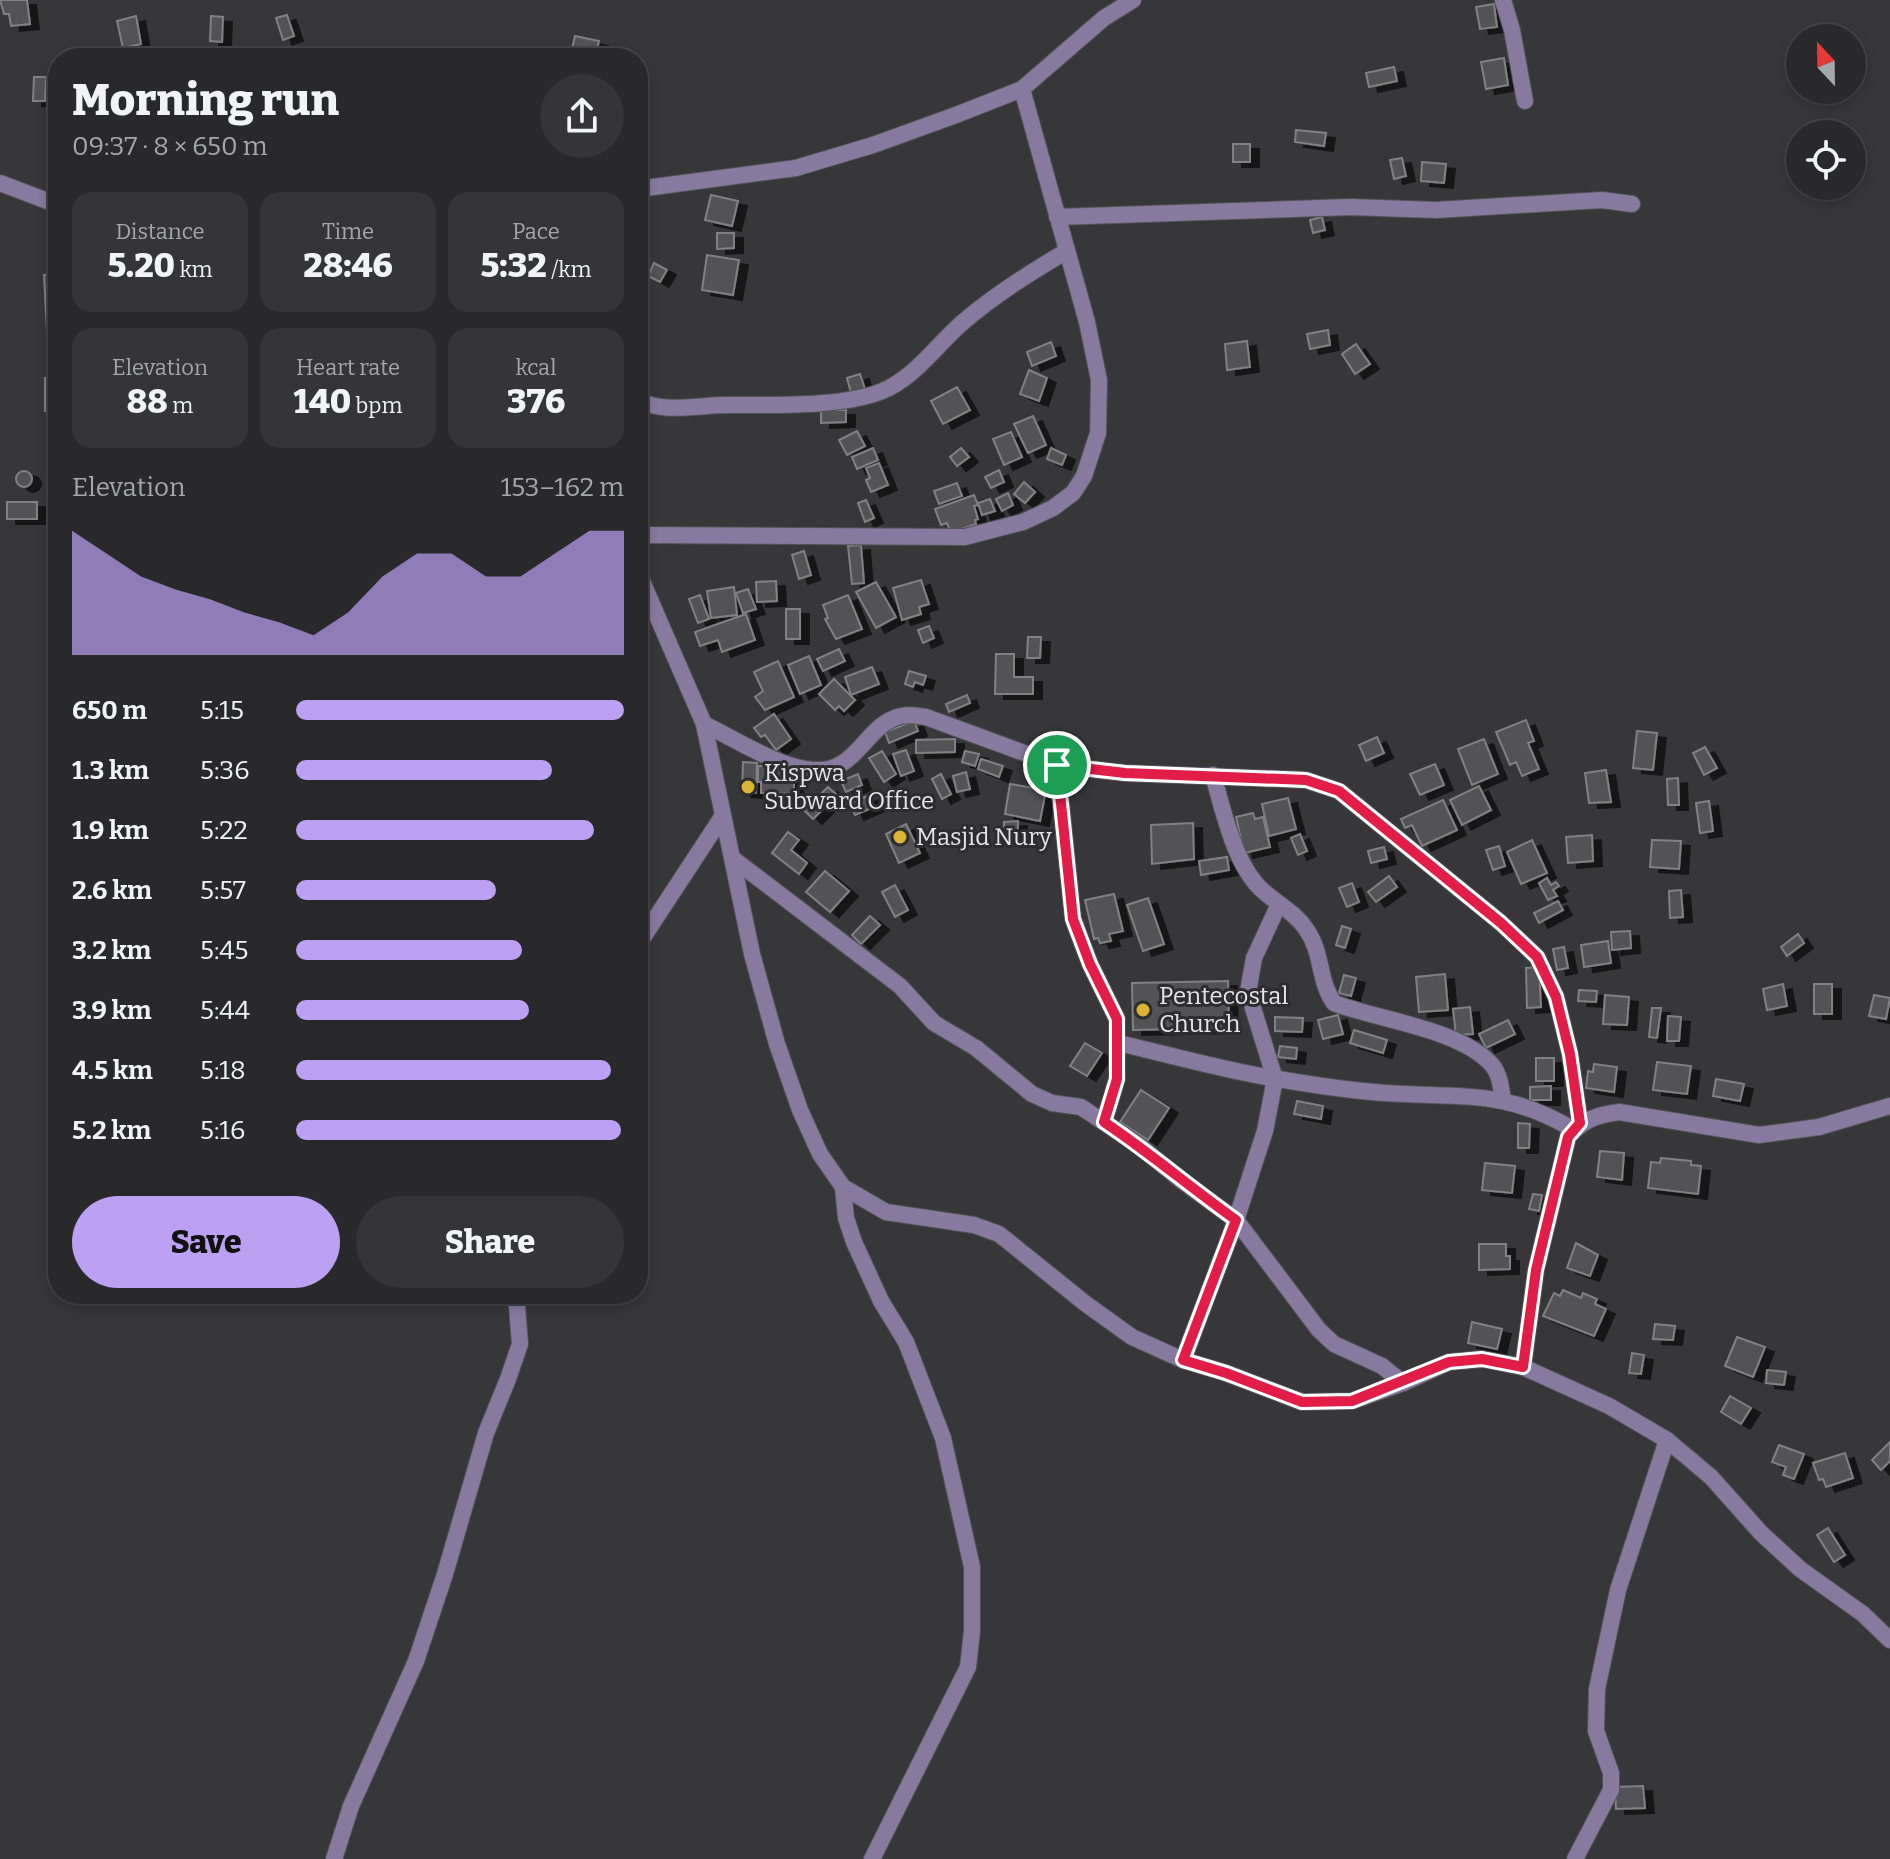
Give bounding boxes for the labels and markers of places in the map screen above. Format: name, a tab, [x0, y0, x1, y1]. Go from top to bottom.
pin	[1023, 731, 1091, 799]
place label: Kispwa Subward Office	[764, 759, 934, 815]
marker: Kispwa Subward Office	[739, 778, 757, 796]
place label: Masjid Nury	[916, 823, 1052, 851]
marker: Masjid Nury	[891, 828, 909, 846]
place label: Pentecostal Church	[1159, 982, 1288, 1038]
marker: Pentecostal Church	[1134, 1001, 1152, 1019]

